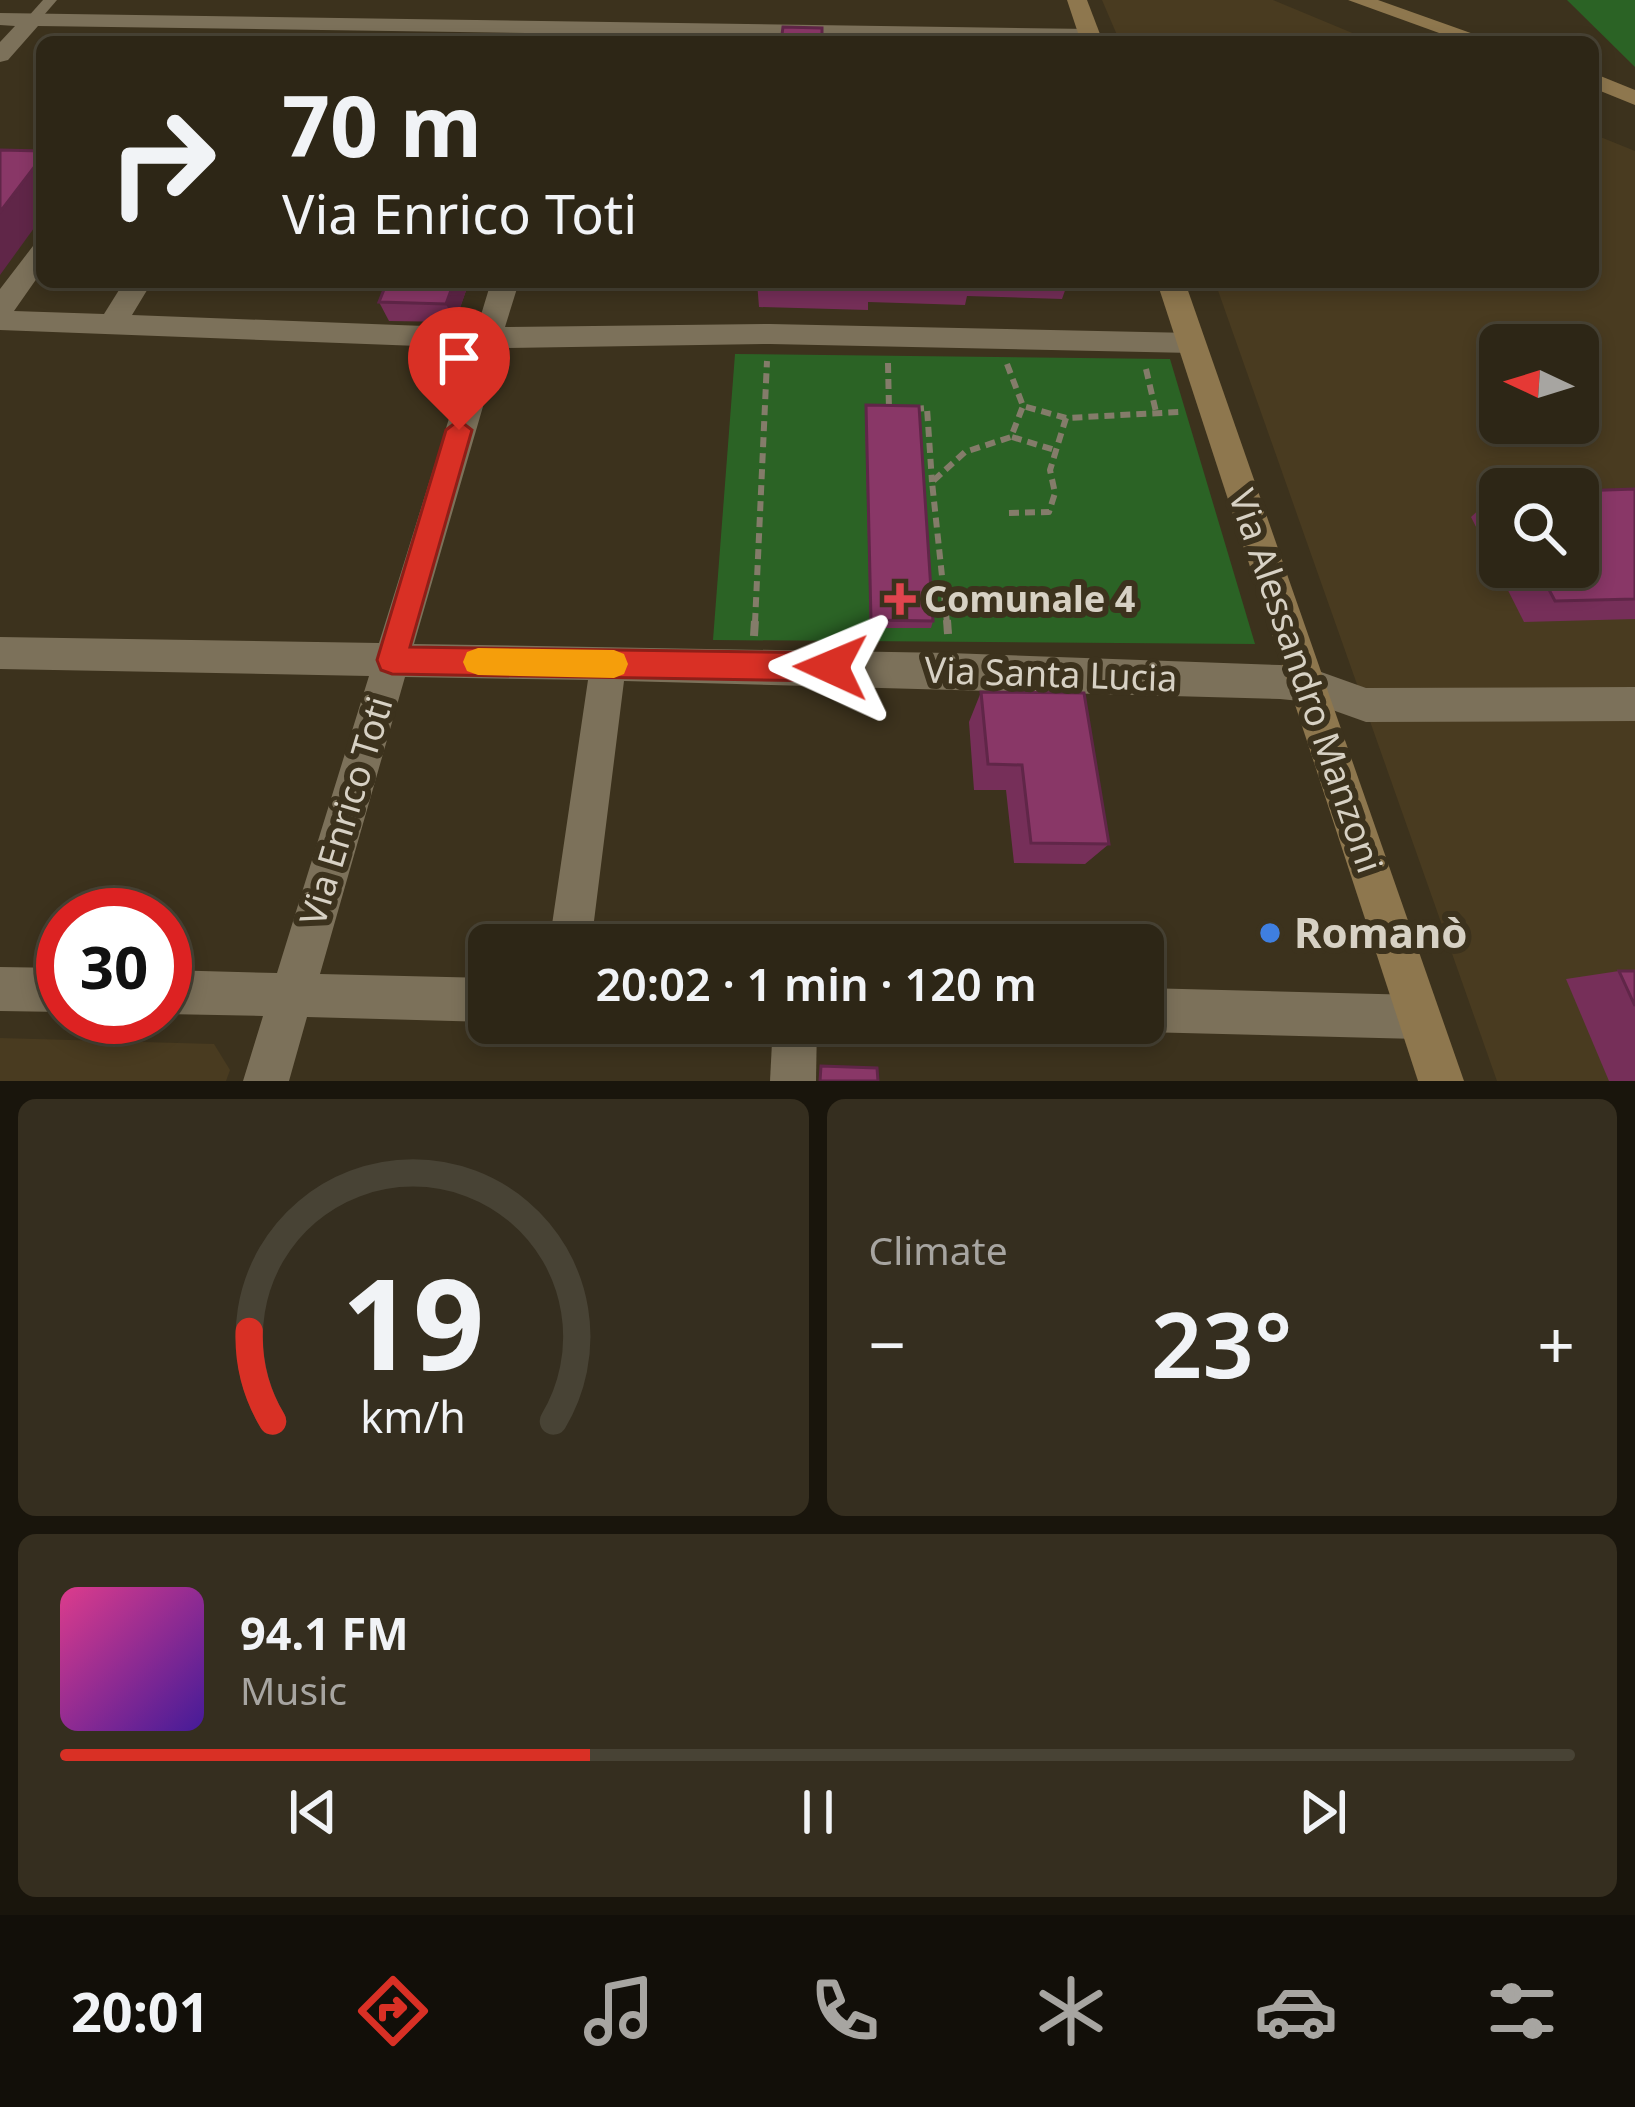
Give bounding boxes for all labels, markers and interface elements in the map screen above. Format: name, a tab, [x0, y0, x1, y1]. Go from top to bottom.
text: 70 m	[282, 67, 482, 182]
icon: right	[84, 84, 240, 240]
text: Via Enrico Toti	[282, 176, 637, 250]
pin	[408, 307, 510, 430]
north arrow	[1479, 324, 1599, 444]
map controls	[1479, 324, 1599, 588]
icon: arrive	[426, 325, 492, 391]
button: search	[1479, 468, 1599, 588]
street label: Via Alessandro Manzoni	[1218, 482, 1395, 879]
place label: Comunale 4	[924, 574, 1135, 623]
marker: Comunale 4	[887, 586, 913, 612]
position arrow	[768, 604, 894, 730]
street label: Via Santa Lucia	[924, 645, 1178, 702]
street label: Via Enrico Toti	[287, 690, 404, 931]
speed limit sign: 30	[36, 888, 192, 1044]
place label: Romanò	[1294, 903, 1467, 960]
marker: Romanò	[1257, 920, 1283, 946]
text: 20:02 · 1 min · 120 m	[595, 953, 1037, 1014]
text: Climate	[869, 1223, 1008, 1276]
text: 19	[342, 1237, 485, 1407]
text: 23°	[1151, 1282, 1292, 1404]
text: −	[869, 1298, 906, 1388]
text: +	[1537, 1298, 1575, 1388]
text: km/h	[361, 1386, 466, 1445]
text: 94.1 FM	[240, 1602, 409, 1663]
text: Music	[240, 1663, 347, 1716]
icon: previous	[280, 1779, 346, 1845]
icon: pause	[785, 1779, 851, 1845]
icon: next	[1290, 1779, 1356, 1845]
icon: directions	[351, 1969, 435, 2053]
icon: music	[577, 1969, 661, 2053]
icon: phone	[803, 1969, 887, 2053]
icon: climate	[1029, 1969, 1113, 2053]
icon: car	[1254, 1969, 1338, 2053]
icon: filters	[1480, 1969, 1564, 2053]
text: 20:01	[71, 1974, 210, 2048]

